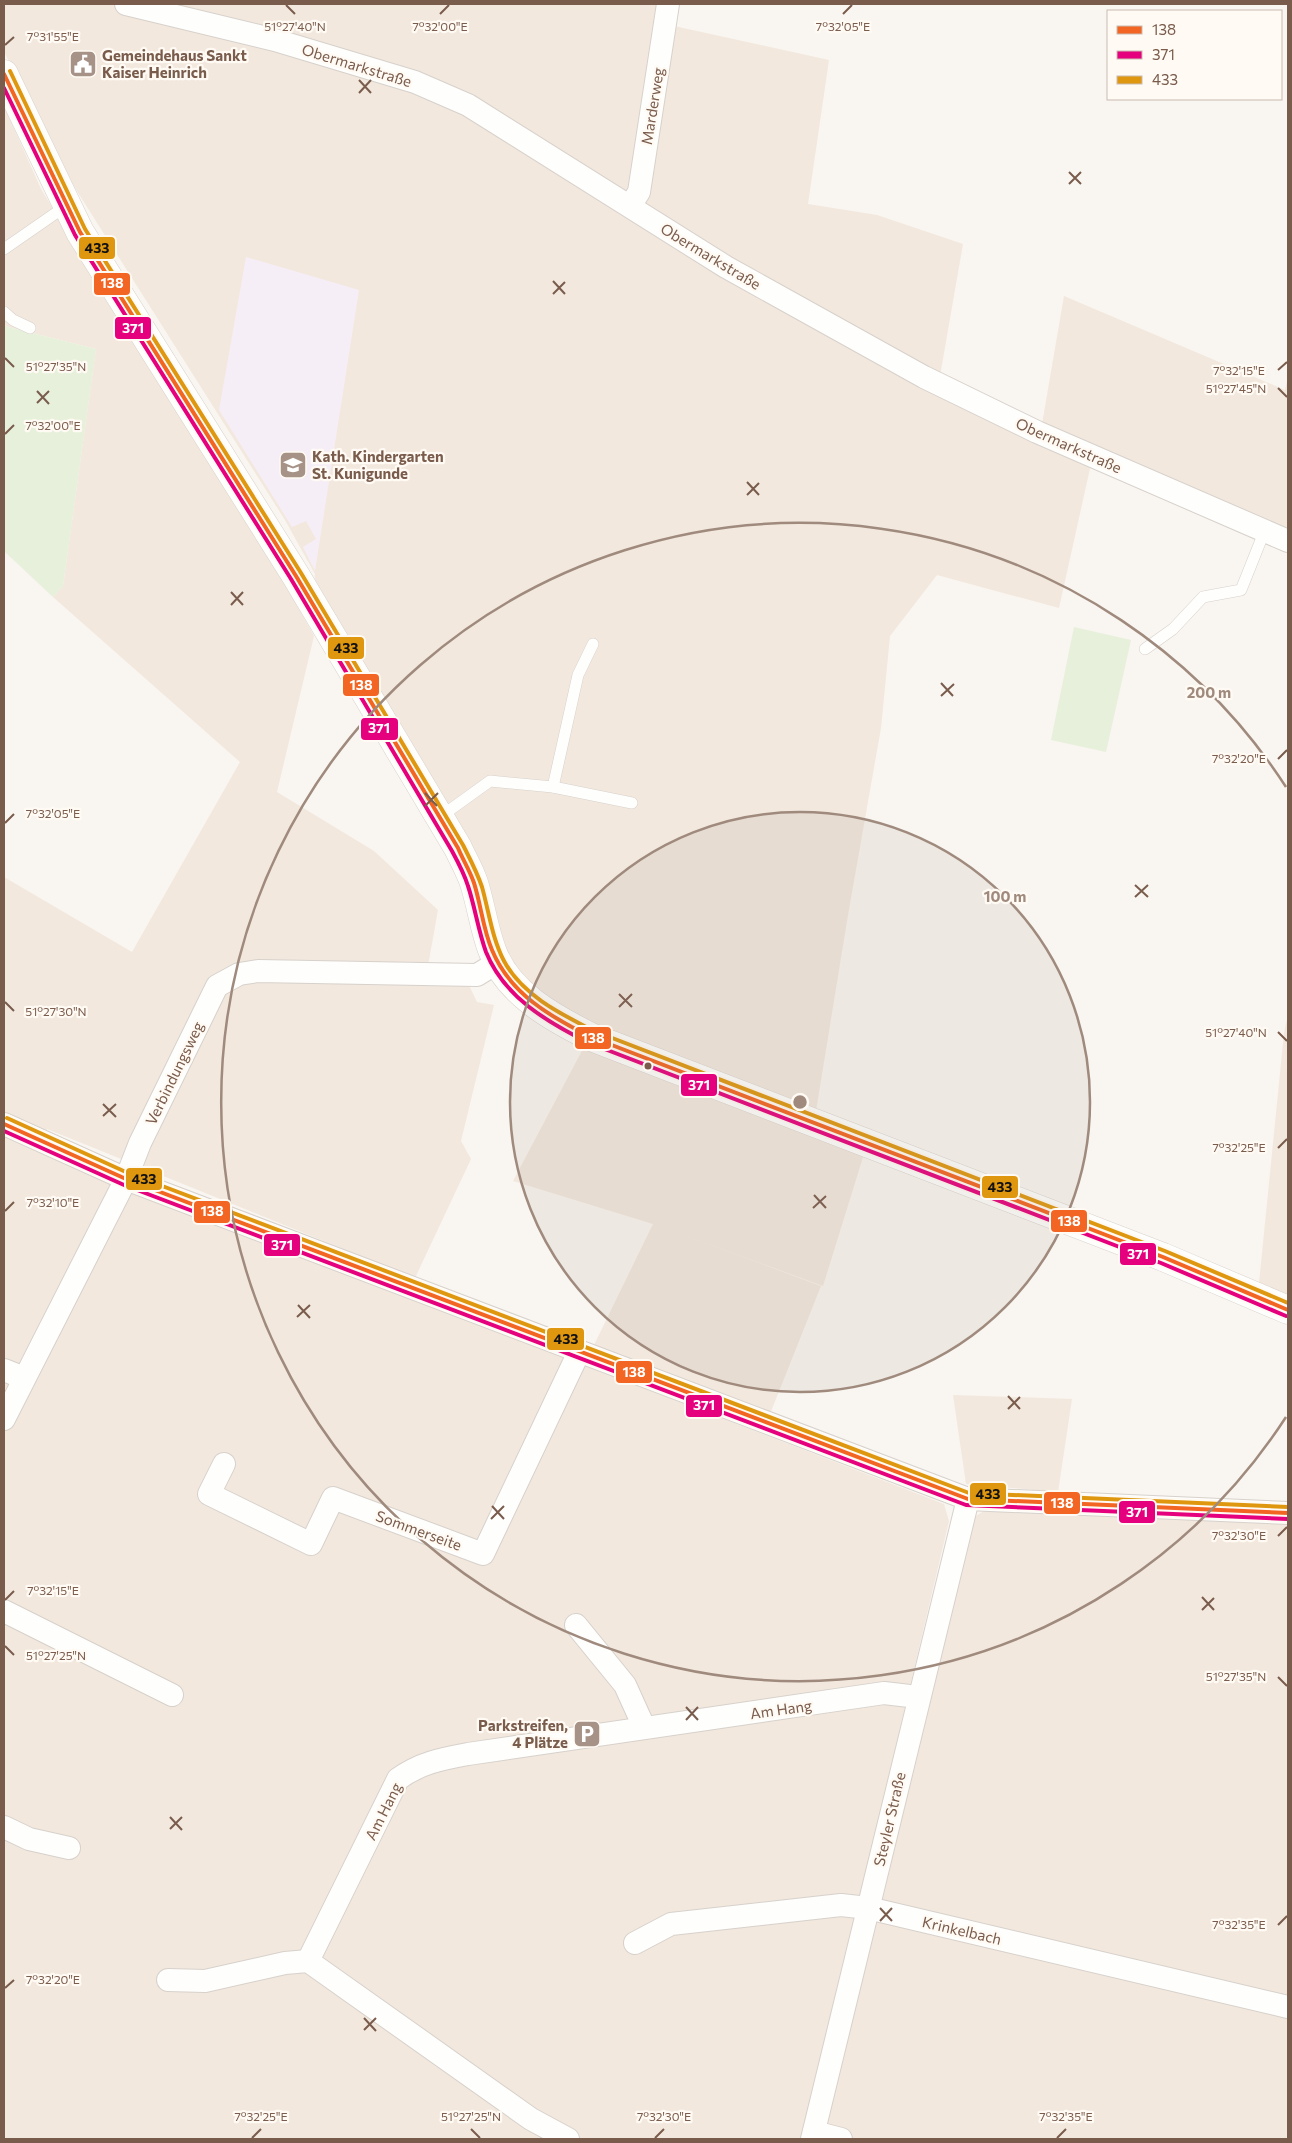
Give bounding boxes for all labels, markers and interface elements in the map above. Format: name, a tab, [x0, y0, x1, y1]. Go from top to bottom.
legend	[1107, 10, 1282, 100]
text: 51°27'40"N	[264, 19, 326, 33]
text: 7°32'00"E	[412, 19, 468, 33]
text: 7°32'05"E	[816, 19, 870, 33]
text: 138	[1152, 20, 1176, 38]
text: 7°31'55"E	[27, 29, 79, 43]
street label: Obermarkstraße	[300, 40, 414, 90]
text: 371	[1152, 45, 1175, 63]
place label: Gemeindehaus Sankt Kaiser Heinrich	[102, 46, 247, 81]
public building icon: Gemeindehaus Sankt Kaiser Heinrich	[68, 49, 98, 79]
street label: Marderweg	[637, 66, 667, 146]
text: 433	[1152, 70, 1178, 88]
street label: Obermarkstraße	[658, 219, 764, 293]
line badge: 433	[78, 236, 116, 260]
text: 433	[85, 239, 109, 256]
line badge: 138	[93, 272, 131, 296]
text: 138	[100, 274, 124, 291]
line badge: 371	[114, 316, 152, 340]
text: 371	[122, 319, 144, 336]
text: 51°27'35"N	[26, 359, 86, 373]
text: 7°32'15"E	[1213, 363, 1265, 377]
text: 51°27'45"N	[1206, 381, 1266, 395]
street label: Obermarkstraße	[1013, 414, 1125, 476]
text: 7°32'00"E	[25, 418, 81, 432]
place label: Kath. Kindergarten St. Kunigunde	[312, 447, 444, 482]
school or university icon: Kath. Kindergarten St. Kunigunde	[278, 450, 308, 480]
line badge: 433	[327, 636, 365, 660]
text: 433	[334, 639, 358, 656]
line badge: 138	[342, 673, 380, 697]
text: 138	[349, 676, 373, 693]
text: 200 m	[1187, 683, 1231, 701]
line badge: 371	[360, 717, 399, 741]
text: 371	[368, 719, 390, 736]
text: 7°32'20"E	[1212, 751, 1266, 765]
text: 7°32'05"E	[26, 806, 80, 820]
text: 100 m	[984, 887, 1026, 905]
text: 51°27'30"N	[25, 1004, 87, 1018]
street label: Verbindungsweg	[141, 1018, 207, 1128]
text: 51°27'40"N	[1205, 1025, 1267, 1039]
line badge: 138	[574, 1026, 612, 1050]
text: 138	[581, 1029, 605, 1046]
unlabelled marker	[643, 1061, 653, 1071]
line badge: 371	[680, 1073, 718, 1097]
text: 371	[688, 1076, 710, 1093]
centre of rings	[791, 1093, 809, 1111]
text: 7°32'25"E	[1212, 1140, 1266, 1154]
line badge: 433	[125, 1167, 163, 1191]
text: 433	[132, 1170, 156, 1187]
line badge: 433	[981, 1175, 1019, 1199]
text: 433	[988, 1178, 1012, 1195]
text: 7°32'10"E	[27, 1195, 79, 1209]
line badge: 138	[193, 1200, 231, 1224]
text: 138	[200, 1202, 224, 1219]
line badge: 138	[1050, 1209, 1088, 1233]
text: 138	[1057, 1212, 1081, 1229]
line badge: 371	[263, 1233, 301, 1257]
text: 371	[271, 1236, 293, 1253]
line badge: 371	[1119, 1242, 1157, 1266]
text: 371	[1127, 1245, 1149, 1262]
line badge: 433	[546, 1327, 585, 1351]
text: 433	[554, 1330, 578, 1347]
line badge: 138	[615, 1360, 653, 1384]
text: 138	[622, 1363, 646, 1380]
line badge: 371	[685, 1394, 723, 1418]
text: 371	[693, 1396, 715, 1413]
line badge: 433	[969, 1482, 1007, 1506]
text: 433	[976, 1485, 1000, 1502]
line badge: 138	[1043, 1491, 1081, 1515]
text: 138	[1050, 1494, 1074, 1511]
line badge: 371	[1118, 1500, 1156, 1524]
text: 371	[1126, 1503, 1148, 1520]
street label: Sommerseite	[374, 1506, 464, 1554]
text: 7°32'30"E	[1212, 1528, 1266, 1542]
text: 7°32'15"E	[27, 1583, 79, 1597]
text: 51°27'25"N	[26, 1648, 86, 1662]
text: 51°27'35"N	[1206, 1669, 1266, 1683]
street label: Am Hang	[749, 1696, 813, 1722]
place label: Parkstreifen, 4 Plätze	[478, 1716, 568, 1751]
parking icon: Parkstreifen, 4 Plätze	[572, 1719, 602, 1749]
street label: Steyler Straße	[869, 1770, 909, 1868]
street label: Am Hang	[361, 1779, 405, 1843]
street label: Krinkelbach	[921, 1912, 1003, 1948]
text: 7°32'35"E	[1212, 1917, 1266, 1931]
text: 7°32'20"E	[26, 1972, 80, 1986]
text: 7°32'25"E	[234, 2109, 288, 2123]
text: 51°27'25"N	[441, 2109, 501, 2123]
text: 7°32'30"E	[637, 2109, 691, 2123]
text: 7°32'35"E	[1039, 2109, 1093, 2123]

